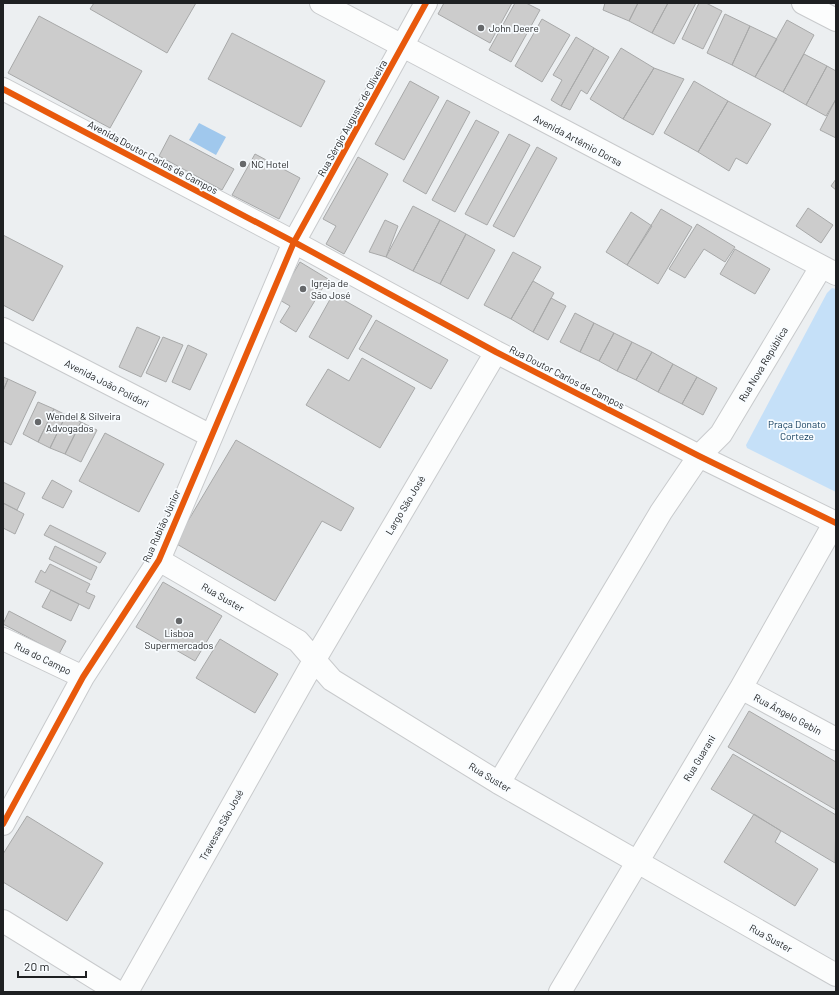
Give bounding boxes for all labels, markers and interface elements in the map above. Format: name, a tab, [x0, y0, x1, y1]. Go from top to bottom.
place label: John Deere	[489, 22, 539, 34]
marker: John Deere	[476, 23, 486, 33]
street label: Rua Sérgio Augusto de Oliveira	[315, 58, 389, 178]
street label: Avenida Artêmio Dorsa	[532, 112, 624, 168]
street label: Avenida Doutor Carlos de Campos	[86, 118, 220, 196]
place label: NC Hotel	[251, 158, 289, 170]
marker: NC Hotel	[238, 159, 248, 169]
place label: Igreja de São José	[311, 277, 351, 301]
marker: Igreja de São José	[298, 284, 308, 294]
street label: Rua Nova República	[736, 324, 790, 404]
street label: Rua Doutor Carlos de Campos	[508, 343, 627, 411]
street label: Avenida João Polidori	[63, 357, 151, 409]
place label: Wendel & Silveira Advogados	[46, 410, 121, 434]
marker: Wendel & Silveira Advogados	[33, 417, 43, 427]
park label: Praça Donato Corteze	[768, 418, 826, 442]
street label: Largo São José	[383, 473, 427, 537]
street label: Rua Rubião Júnior	[140, 487, 183, 564]
street label: Rua Suster	[200, 580, 247, 614]
marker: Lisboa Supermercados	[174, 616, 184, 626]
place label: Lisboa Supermercados	[145, 627, 214, 651]
street label: Rua do Campo	[13, 639, 73, 677]
street label: Rua Ângelo Gebin	[752, 691, 824, 737]
street label: Rua Guarani	[680, 733, 718, 783]
street label: Rua Suster	[467, 760, 514, 794]
street label: Travessa São José	[196, 787, 246, 863]
street label: Rua Suster	[748, 921, 795, 955]
scale bar	[18, 953, 86, 979]
text: 20 m	[24, 959, 50, 973]

